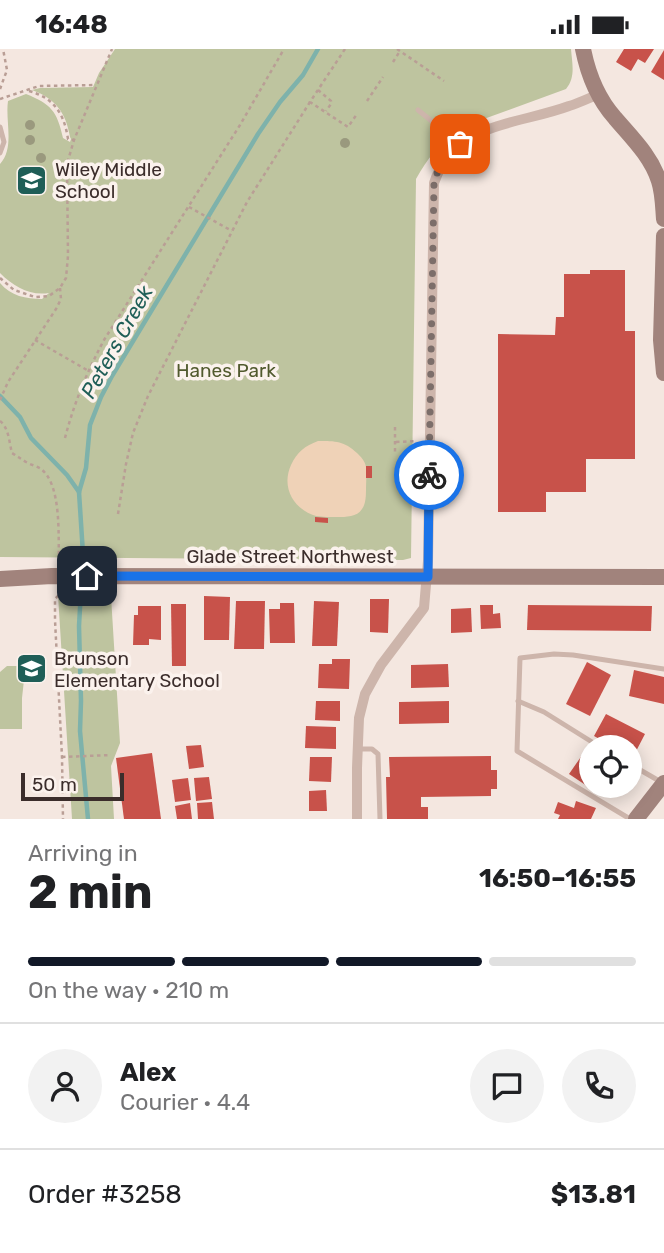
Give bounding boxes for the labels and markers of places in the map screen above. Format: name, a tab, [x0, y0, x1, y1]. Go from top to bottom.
pin	[430, 114, 490, 174]
place label: Wiley Middle School	[55, 158, 162, 203]
school or university icon: Wiley Middle School	[15, 163, 49, 197]
pin	[57, 546, 117, 606]
place label: Brunson Elementary School	[54, 647, 220, 692]
school or university icon: Brunson Elementary School	[14, 652, 48, 686]

